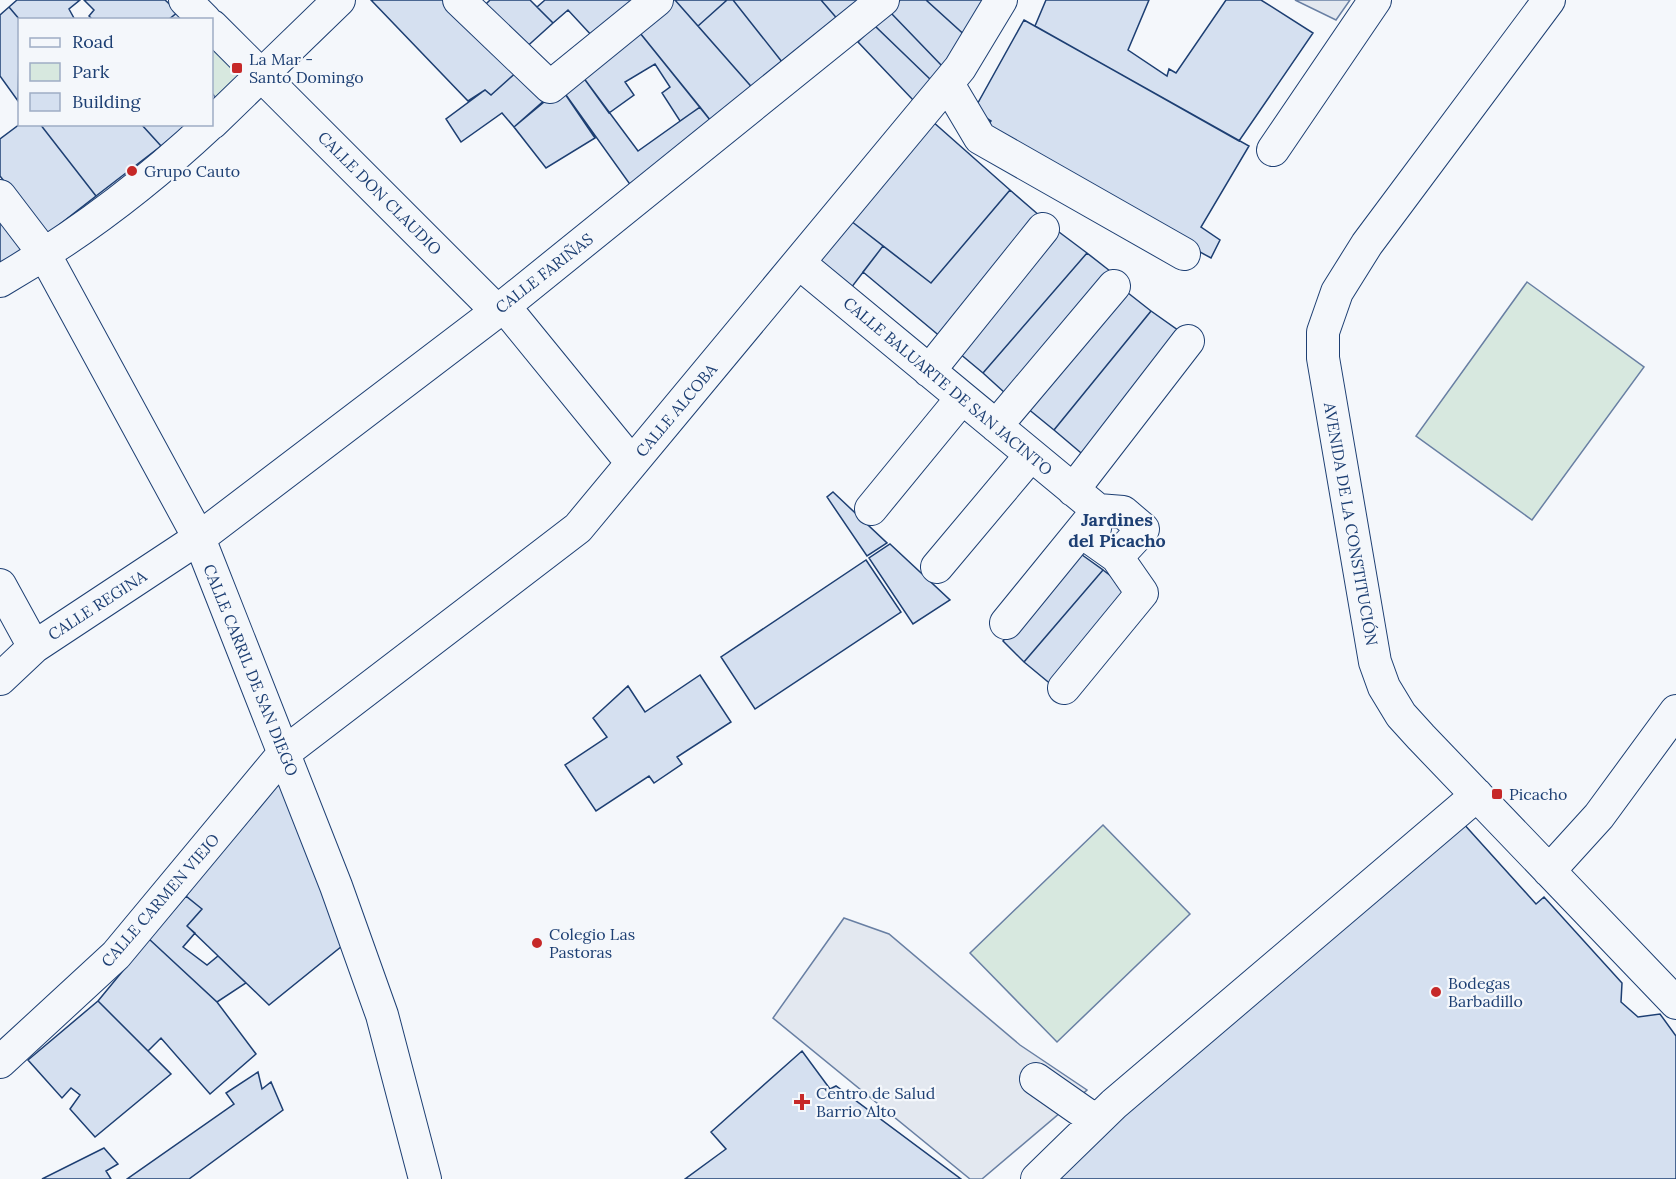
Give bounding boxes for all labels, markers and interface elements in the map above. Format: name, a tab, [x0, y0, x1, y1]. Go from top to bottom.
legend	[18, 18, 213, 126]
text: Road	[72, 30, 114, 53]
place label: La Mar - Santo Domingo	[249, 49, 364, 87]
text: Park	[72, 60, 110, 83]
marker: La Mar - Santo Domingo	[230, 61, 244, 75]
text: Building	[72, 90, 142, 113]
street label: CALLE DON CLAUDIO	[314, 127, 446, 259]
place label: Grupo Cauto	[144, 161, 240, 181]
marker: Grupo Cauto	[125, 164, 139, 178]
street label: CALLE FARIÑAS	[491, 229, 597, 317]
street label: CALLE BALUARTE DE SAN JACINTO	[839, 293, 1057, 479]
street label: CALLE ALCOBA	[631, 358, 722, 461]
street label: AVENIDA DE LA CONSTITUCIÓN	[1320, 400, 1382, 647]
district label: Jardines del Picacho	[1068, 508, 1166, 552]
street label: CALLE CARRIL DE SAN DIEGO	[199, 561, 303, 779]
street label: CALLE REGINA	[44, 565, 151, 644]
place label: Picacho	[1509, 784, 1567, 804]
marker: Picacho	[1490, 787, 1504, 801]
street label: CALLE CARMEN VIEJO	[97, 829, 223, 971]
place label: Colegio Las Pastoras	[549, 924, 635, 962]
marker: Colegio Las Pastoras	[530, 936, 544, 950]
place label: Bodegas Barbadillo	[1448, 973, 1523, 1011]
marker: Bodegas Barbadillo	[1429, 985, 1443, 999]
place label: Centro de Salud Barrio Alto	[816, 1083, 936, 1121]
marker: Centro de Salud Barrio Alto	[793, 1093, 811, 1111]

